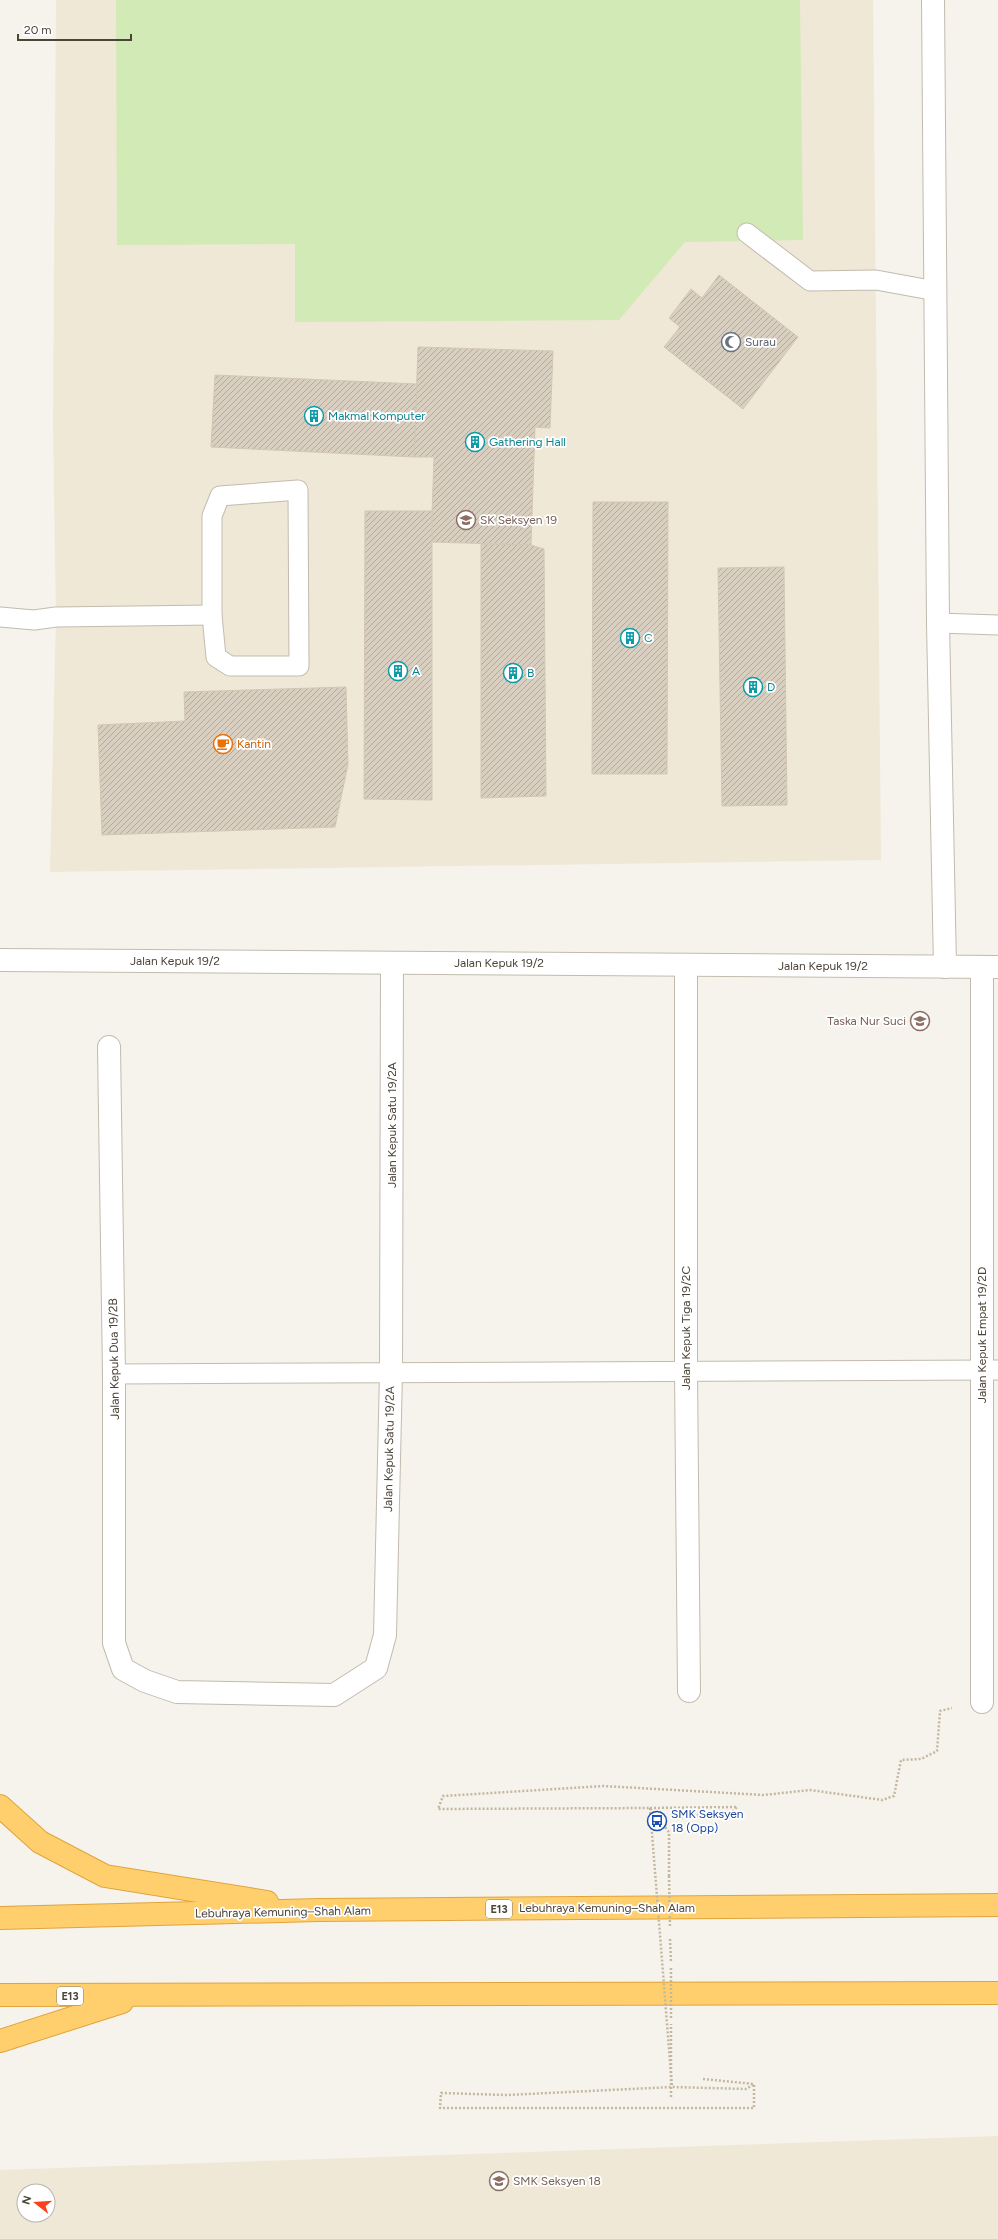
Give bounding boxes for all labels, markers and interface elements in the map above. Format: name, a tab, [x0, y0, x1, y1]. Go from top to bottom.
scale bar	[18, 16, 131, 42]
text: 20 m	[24, 23, 52, 37]
mosque icon: Surau	[720, 331, 742, 353]
place label: Surau	[745, 335, 776, 349]
building icon: Makmal Komputer	[303, 405, 325, 427]
place label: Makmal Komputer	[328, 409, 425, 423]
building icon: Gathering Hall	[464, 431, 486, 453]
place label: Gathering Hall	[489, 435, 566, 449]
school or university icon: SK Seksyen 19	[455, 509, 477, 531]
place label: SK Seksyen 19	[480, 513, 557, 527]
building icon: C	[619, 627, 641, 649]
place label: C	[644, 631, 653, 645]
building icon: A	[387, 660, 409, 682]
building icon: B	[502, 662, 524, 684]
place label: A	[412, 664, 420, 678]
place label: B	[527, 666, 534, 680]
building icon: D	[742, 676, 764, 698]
place label: D	[767, 680, 775, 694]
cafe icon: Kantin	[212, 733, 234, 755]
place label: Kantin	[237, 737, 271, 751]
street label: Jalan Kepuk 19/2	[130, 954, 220, 968]
street label: Jalan Kepuk 19/2	[454, 956, 544, 970]
street label: Jalan Kepuk 19/2	[778, 959, 868, 973]
school or university icon: Taska Nur Suci	[909, 1010, 931, 1032]
place label: Taska Nur Suci	[827, 1014, 906, 1028]
street label: Jalan Kepuk Satu 19/2A	[385, 1062, 399, 1188]
street label: Jalan Kepuk Tiga 19/2C	[679, 1265, 693, 1390]
street label: Jalan Kepuk Empat 19/2D	[975, 1267, 989, 1403]
street label: Jalan Kepuk Dua 19/2B	[106, 1298, 122, 1420]
street label: Jalan Kepuk Satu 19/2A	[381, 1386, 397, 1512]
place label: SMK Seksyen 18 (Opp)	[671, 1807, 744, 1835]
bus stop icon: SMK Seksyen 18 (Opp)	[646, 1810, 668, 1832]
road number: E13	[486, 1900, 512, 1918]
street label: Lebuhraya Kemuning–Shah Alam	[519, 1901, 695, 1915]
street label: Lebuhraya Kemuning–Shah Alam	[195, 1903, 371, 1921]
road number: E13	[57, 1987, 83, 2005]
school or university icon: SMK Seksyen 18	[488, 2170, 510, 2192]
place label: SMK Seksyen 18	[513, 2174, 601, 2188]
north arrow	[16, 2183, 56, 2223]
text: N	[19, 2194, 34, 2206]

